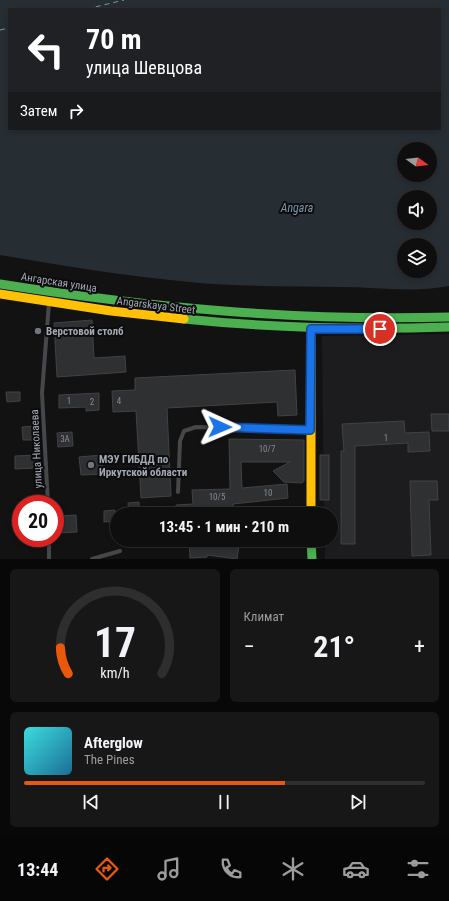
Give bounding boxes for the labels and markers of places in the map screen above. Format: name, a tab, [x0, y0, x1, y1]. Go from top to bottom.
pin	[363, 312, 397, 346]
place label: Верстовой столб	[46, 325, 124, 338]
marker: Верстовой столб	[33, 326, 43, 336]
place label: МЭУ ГИБДД по Иркутской области	[99, 453, 187, 479]
marker: МЭУ ГИБДД по Иркутской области	[86, 460, 96, 470]

